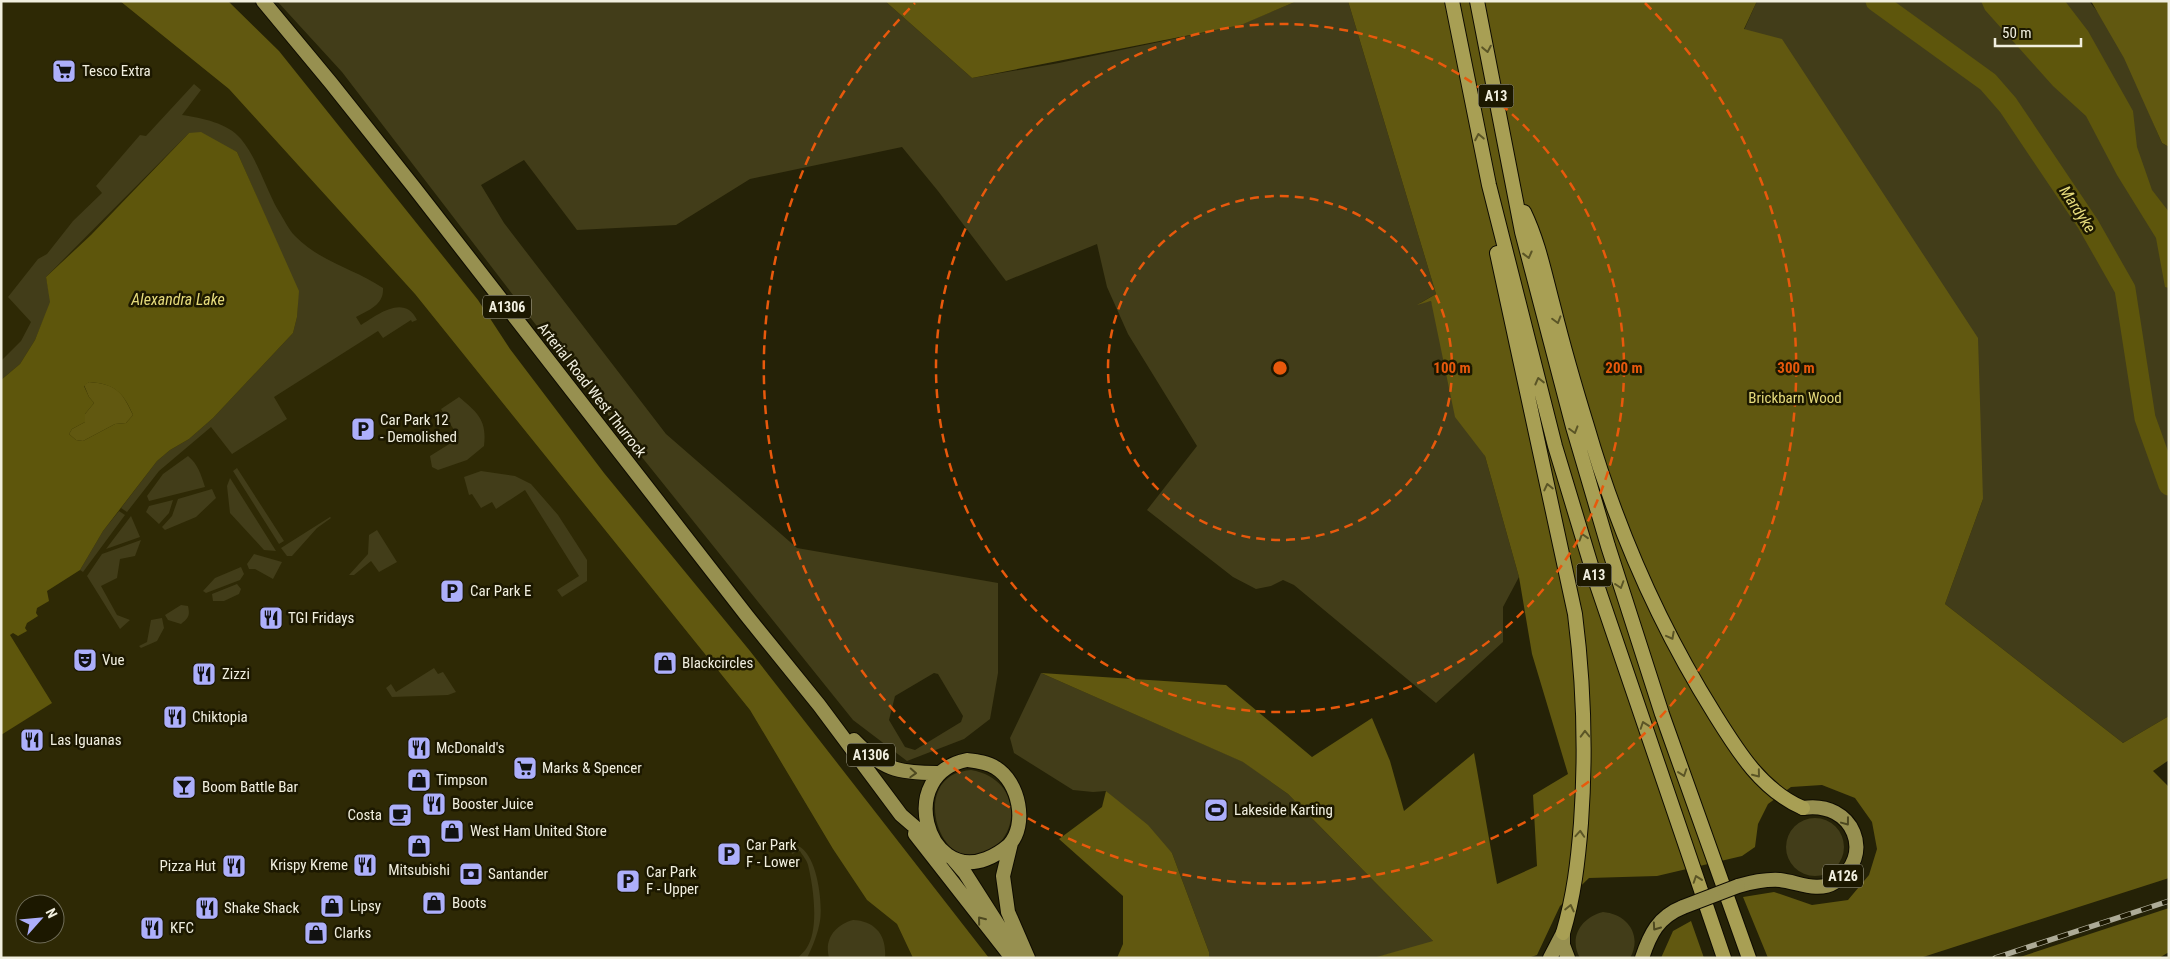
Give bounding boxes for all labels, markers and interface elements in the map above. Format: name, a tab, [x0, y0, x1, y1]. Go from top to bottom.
scale bar	[1995, 15, 2081, 47]
text: 50 m	[2002, 24, 2032, 42]
one-way arrow	[1481, 45, 1492, 53]
supermarket icon: Tesco Extra	[51, 58, 77, 84]
place label: Tesco Extra	[82, 62, 151, 80]
road number: A13	[1478, 84, 1514, 108]
one-way arrow	[1475, 132, 1485, 141]
water label: Mardyke	[2055, 182, 2100, 236]
one-way arrow	[1522, 251, 1533, 260]
water label: Alexandra Lake	[130, 290, 225, 309]
road number: A1306	[483, 296, 531, 318]
one-way arrow	[1551, 315, 1561, 323]
street label: Arterial Road West Thurrock	[534, 319, 650, 461]
centre of rings	[1271, 359, 1289, 377]
text: 100 m	[1433, 359, 1471, 377]
text: 200 m	[1605, 359, 1643, 377]
text: 300 m	[1777, 359, 1815, 377]
one-way arrow	[1534, 377, 1544, 385]
park label: Brickbarn Wood	[1748, 389, 1842, 407]
place label: Car Park 12 - Demolished	[380, 411, 457, 446]
parking icon: Car Park 12 - Demolished	[350, 416, 376, 442]
one-way arrow	[1568, 425, 1578, 433]
one-way arrow	[1543, 482, 1554, 491]
one-way arrow	[1578, 534, 1588, 542]
road number: A13	[1576, 564, 1612, 586]
parking icon: Car Park E	[439, 578, 465, 604]
one-way arrow	[1615, 581, 1625, 589]
place label: Car Park E	[470, 582, 531, 600]
restaurant icon: TGI Fridays	[258, 605, 284, 631]
place label: TGI Fridays	[288, 609, 354, 627]
one-way arrow	[1665, 631, 1675, 640]
theatre icon: Vue	[72, 647, 98, 673]
shop icon: Blackcircles	[652, 650, 678, 676]
place label: Vue	[102, 651, 125, 669]
place label: Blackcircles	[682, 654, 754, 672]
restaurant icon: Zizzi	[191, 661, 217, 687]
place label: Zizzi	[222, 665, 250, 683]
restaurant icon: Chiktopia	[162, 704, 188, 730]
place label: Chiktopia	[192, 708, 248, 726]
one-way arrow	[1639, 721, 1649, 730]
restaurant icon: Las Iguanas	[19, 727, 45, 753]
one-way arrow	[1580, 729, 1590, 737]
place label: Las Iguanas	[50, 731, 122, 749]
restaurant icon: McDonald's	[406, 735, 432, 761]
place label: McDonald's	[436, 739, 505, 757]
road number: A1306	[847, 744, 895, 766]
supermarket icon: Marks & Spencer	[512, 755, 538, 781]
place label: Marks & Spencer	[542, 759, 642, 777]
shop icon: Timpson	[406, 767, 432, 793]
one-way arrow	[910, 767, 918, 778]
one-way arrow	[1677, 768, 1687, 776]
one-way arrow	[1752, 768, 1760, 777]
place label: Timpson	[436, 771, 488, 789]
bar icon: Boom Battle Bar	[171, 774, 197, 800]
place label: Boom Battle Bar	[202, 778, 299, 796]
restaurant icon: Booster Juice	[421, 791, 447, 817]
place label: Booster Juice	[452, 795, 533, 813]
sports icon: Lakeside Karting	[1203, 797, 1229, 823]
place label: Lakeside Karting	[1234, 801, 1333, 819]
cafe icon: Costa	[387, 802, 413, 828]
place label: Costa	[348, 806, 382, 824]
one-way arrow	[1840, 816, 1849, 826]
shop icon: West Ham United Store	[439, 818, 465, 844]
place label: West Ham United Store	[470, 822, 607, 840]
one-way arrow	[1574, 829, 1585, 837]
shop icon: Mitsubishi	[406, 833, 432, 859]
place label: Car Park F - Lower	[746, 836, 800, 871]
parking icon: Car Park F - Lower	[716, 841, 742, 867]
restaurant icon: Krispy Kreme	[352, 852, 378, 878]
restaurant icon: Pizza Hut	[221, 853, 247, 879]
place label: Krispy Kreme	[270, 856, 348, 874]
place label: Pizza Hut	[159, 857, 216, 875]
place label: Mitsubishi	[388, 861, 450, 879]
bank icon: Santander	[458, 861, 484, 887]
place label: Car Park F - Upper	[646, 863, 699, 898]
road number: A126	[1823, 864, 1863, 888]
place label: Santander	[488, 865, 549, 883]
parking icon: Car Park F - Upper	[615, 868, 641, 894]
one-way arrow	[1692, 875, 1702, 884]
shop icon: Boots	[421, 890, 447, 916]
shop icon: Lipsy	[319, 893, 345, 919]
north arrow	[15, 894, 65, 944]
place label: Boots	[452, 894, 487, 912]
restaurant icon: Shake Shack	[194, 895, 220, 921]
place label: Lipsy	[350, 897, 381, 915]
place label: Shake Shack	[224, 899, 299, 917]
one-way arrow	[1564, 903, 1575, 912]
text: N	[43, 906, 61, 921]
restaurant icon: KFC	[139, 915, 165, 941]
one-way arrow	[978, 916, 987, 925]
place label: KFC	[170, 919, 194, 937]
shop icon: Clarks	[303, 920, 329, 946]
one-way arrow	[1653, 921, 1662, 931]
place label: Clarks	[334, 924, 371, 942]

